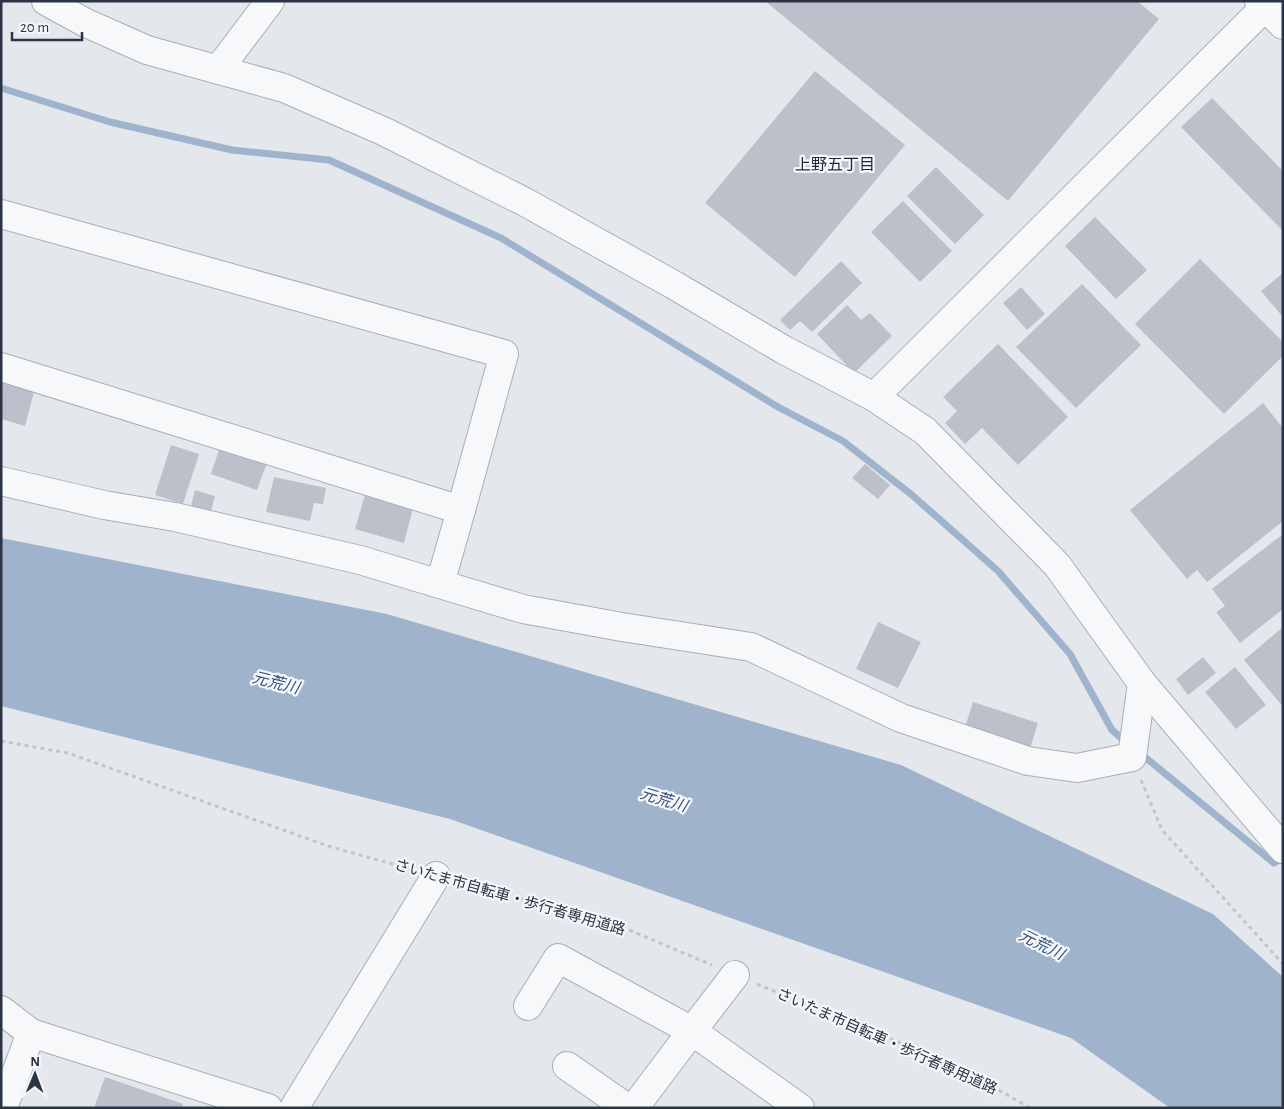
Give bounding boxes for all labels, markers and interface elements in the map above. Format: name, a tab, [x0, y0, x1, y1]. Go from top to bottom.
scale bar	[12, 10, 82, 42]
text: 20 m	[20, 20, 49, 35]
district label: 上野五丁目	[795, 156, 875, 173]
water label: 元荒川	[251, 668, 303, 697]
water label: 元荒川	[638, 784, 691, 815]
street label: さいたま市自転車・歩行者専用道路	[393, 856, 627, 938]
water label: 元荒川	[1016, 926, 1069, 963]
street label: さいたま市自転車・歩行者専用道路	[774, 985, 1000, 1097]
north arrow	[10, 1049, 60, 1099]
text: N	[30, 1055, 40, 1069]

